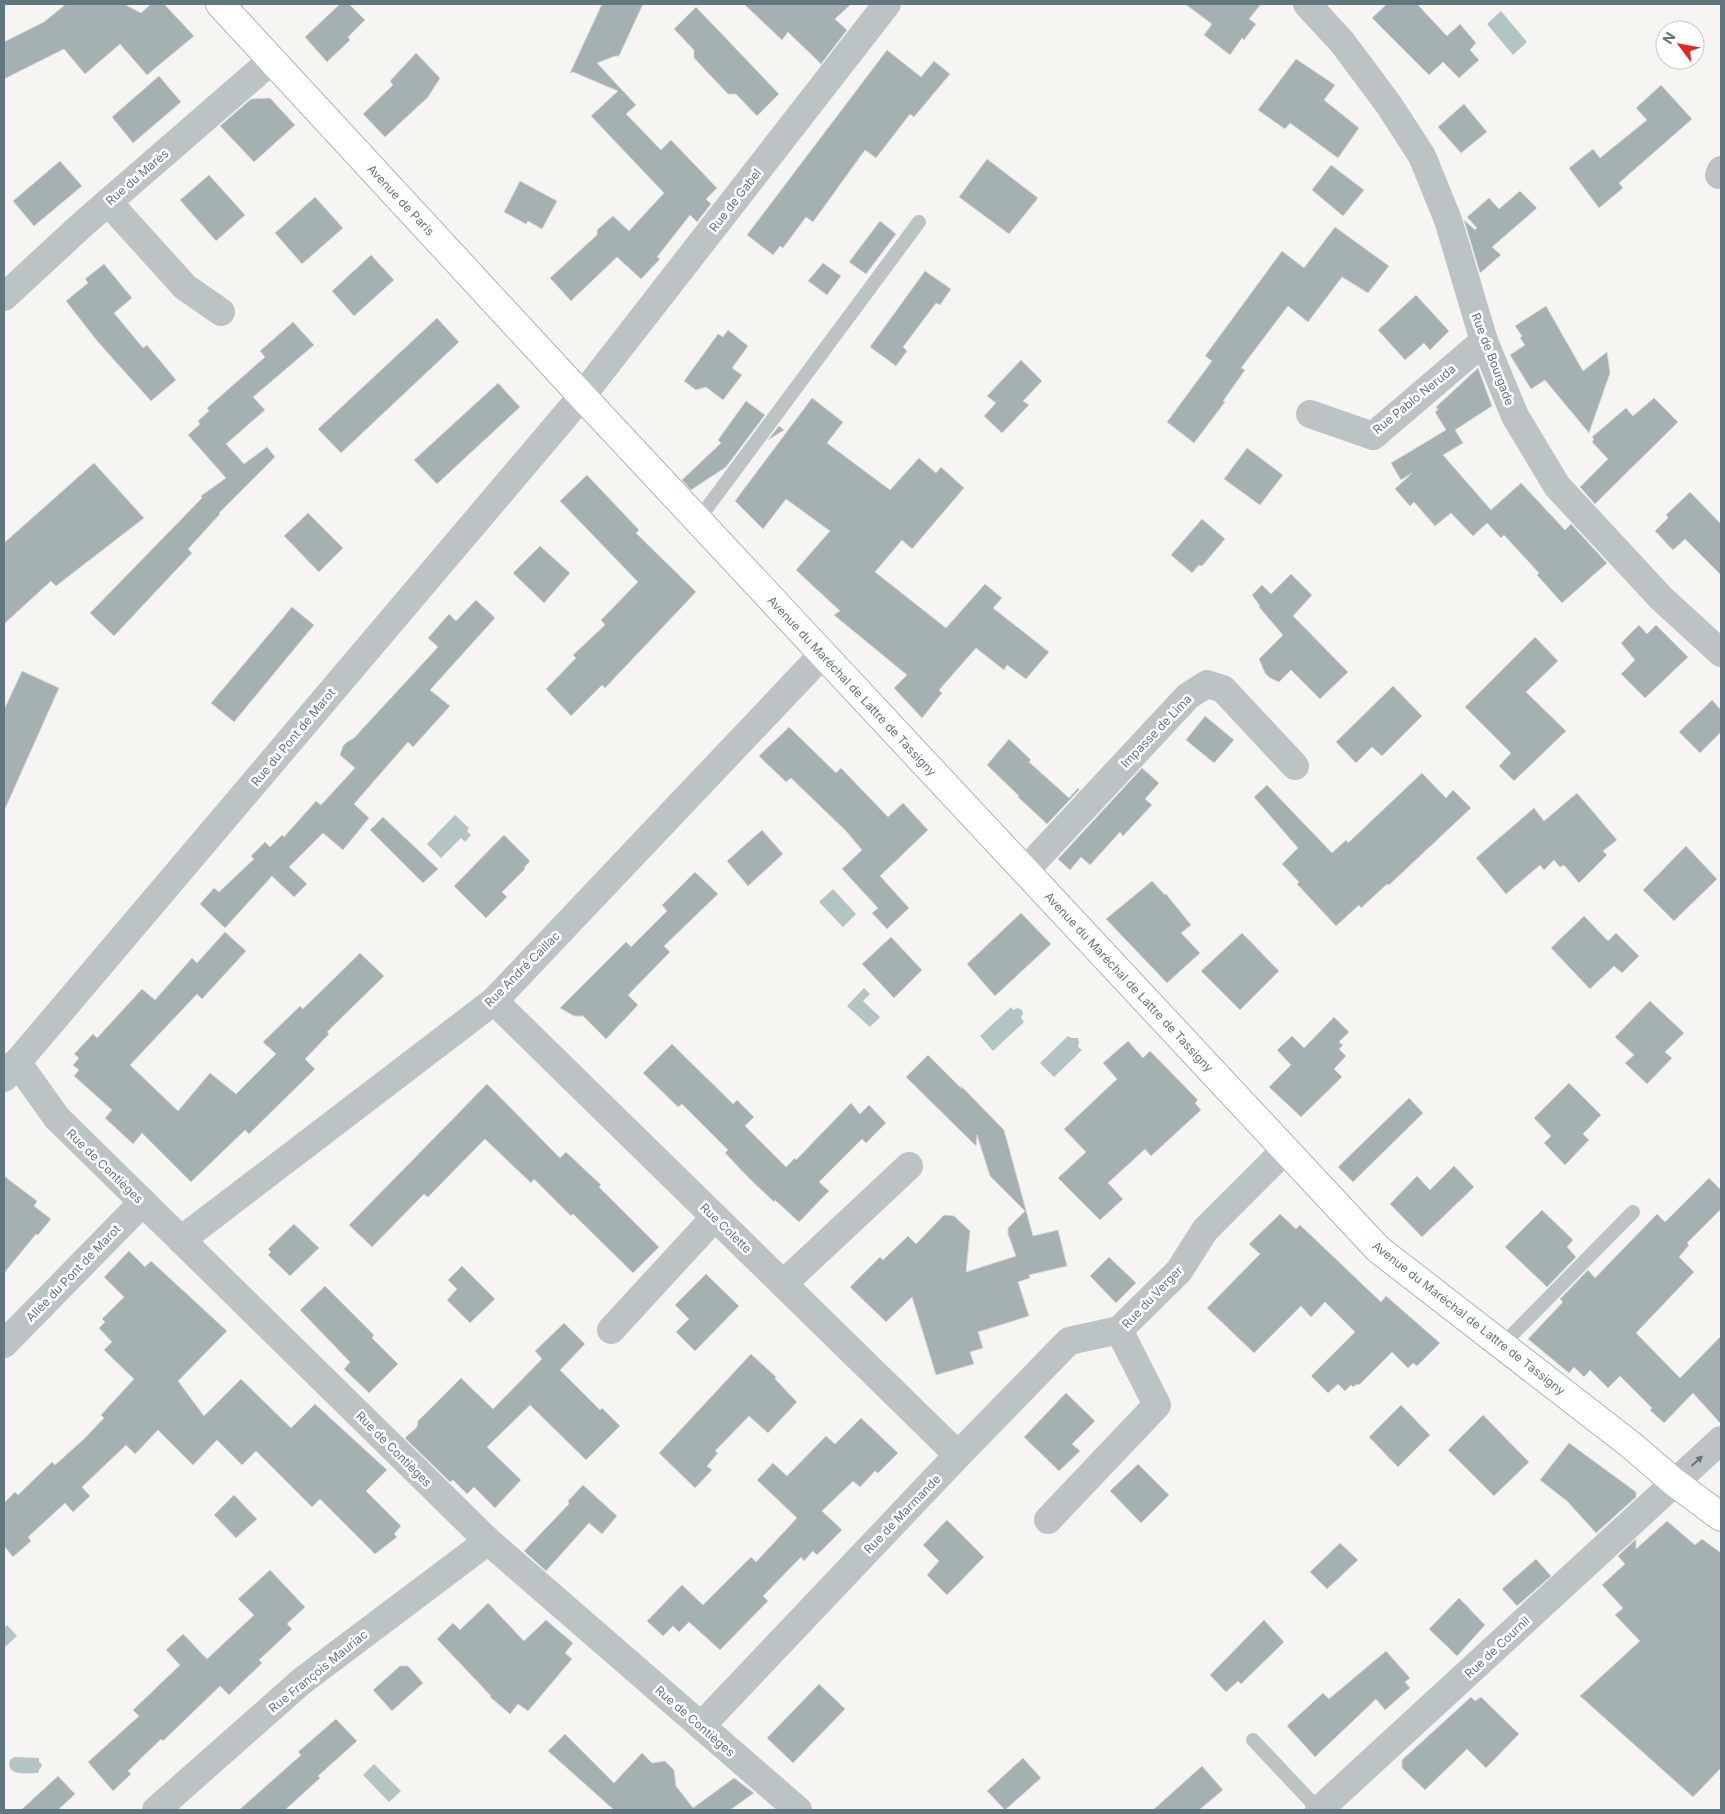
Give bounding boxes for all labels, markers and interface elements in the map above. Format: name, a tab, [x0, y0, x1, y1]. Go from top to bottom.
north arrow	[1655, 20, 1705, 70]
text: N	[1659, 29, 1679, 47]
street label: Rue du Marès	[103, 146, 171, 208]
street label: Avenue de Paris	[364, 161, 438, 239]
street label: Rue de Gabel	[706, 165, 764, 235]
street label: Rue de Bourgade	[1468, 311, 1518, 407]
street label: Rue Pablo Neruda	[1370, 361, 1458, 437]
street label: Avenue du Maréchal de Lattre de Tassigny	[764, 593, 940, 779]
street label: Rue du Pont de Marot	[248, 685, 338, 789]
street label: Impasse de Lima	[1117, 691, 1195, 771]
street label: Avenue du Maréchal de Lattre de Tassigny	[1041, 889, 1217, 1075]
street label: Rue André Caillac	[481, 928, 563, 1010]
street label: Rue de Contièges	[64, 1126, 146, 1206]
street label: Rue Colette	[697, 1200, 755, 1256]
street label: Allée du Pont de Marot	[23, 1221, 123, 1325]
street label: Avenue du Maréchal de Lattre de Tassigny	[1370, 1238, 1569, 1398]
street label: Rue du Verger	[1119, 1262, 1186, 1331]
street label: Rue de Contièges	[353, 1408, 435, 1490]
one-way arrow	[1691, 1455, 1703, 1467]
street label: Rue de Marmande	[861, 1471, 943, 1557]
street label: Rue de Cournil	[1461, 1613, 1533, 1681]
street label: Rue François Mauriac	[266, 1626, 371, 1715]
street label: Rue de Contièges	[652, 1682, 738, 1760]

